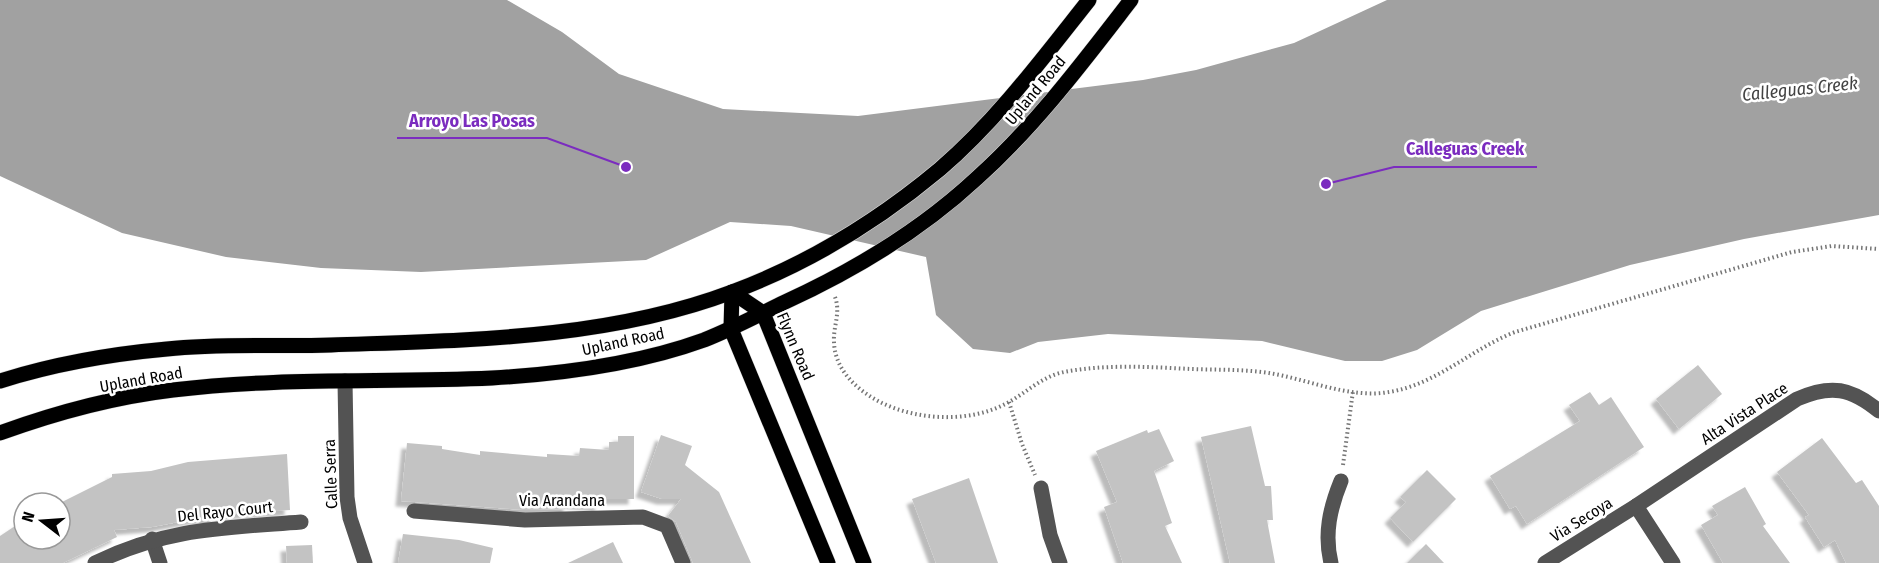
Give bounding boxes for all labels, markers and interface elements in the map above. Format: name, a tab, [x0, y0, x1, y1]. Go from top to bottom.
street label: Upland Road	[1001, 52, 1070, 129]
water label: Calleguas Creek	[1741, 72, 1859, 106]
callout: Arroyo Las Posas	[397, 102, 547, 138]
text: Arroyo Las Posas	[408, 110, 535, 132]
callout: Calleguas Creek	[1394, 131, 1537, 167]
text: Calleguas Creek	[1406, 138, 1525, 160]
street label: Flynn Road	[773, 309, 818, 383]
street label: Upland Road	[580, 323, 666, 359]
street label: Upland Road	[98, 363, 184, 396]
street label: Alta Vista Place	[1697, 378, 1791, 449]
street label: Calle Serra	[320, 439, 341, 509]
north arrow	[12, 491, 72, 551]
street label: Via Arandana	[519, 491, 605, 510]
street label: Via Secoya	[1547, 493, 1616, 546]
street label: Del Rayo Court	[176, 497, 275, 526]
text: N	[18, 509, 39, 524]

